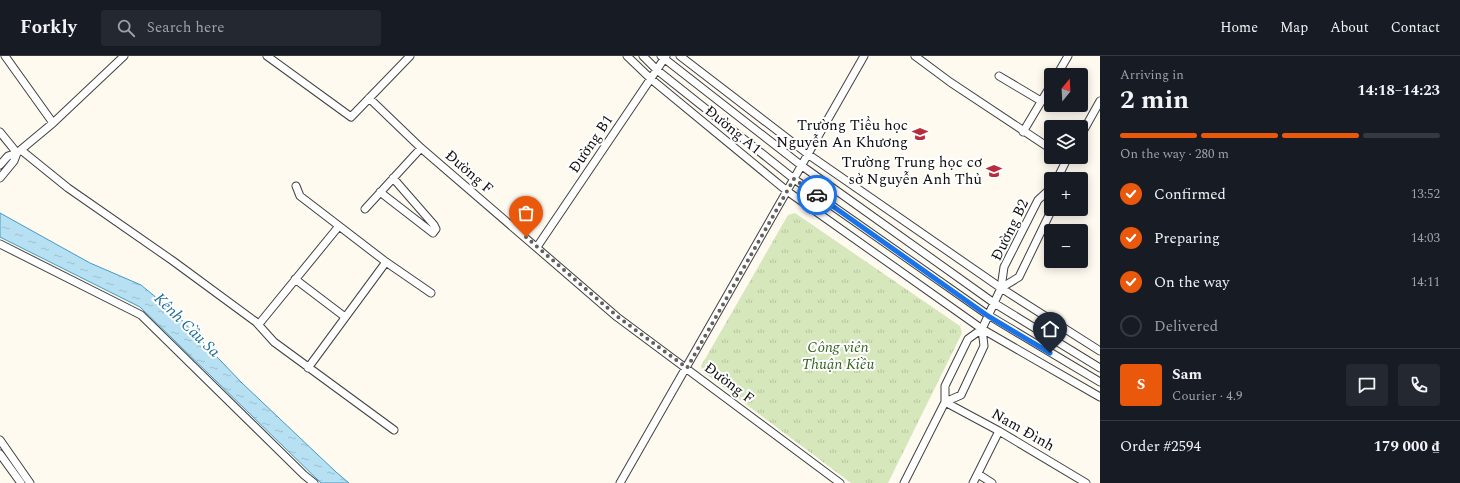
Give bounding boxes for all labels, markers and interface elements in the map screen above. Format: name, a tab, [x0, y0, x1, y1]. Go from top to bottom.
search box	[101, 10, 381, 46]
text: Forkly	[20, 13, 77, 42]
text: Search here	[147, 16, 225, 39]
icon: search	[115, 17, 137, 39]
text: Home	[1220, 17, 1258, 38]
text: Map	[1280, 17, 1308, 38]
text: About	[1330, 17, 1369, 38]
text: Contact	[1391, 17, 1440, 38]
text: Arriving in	[1120, 65, 1184, 85]
north arrow	[1044, 68, 1088, 112]
map controls	[1044, 68, 1088, 268]
text: 14:18–14:23	[1357, 79, 1440, 102]
text: 2 min	[1120, 80, 1189, 120]
street label: Đường A1	[700, 100, 766, 160]
street label: Đường B1	[563, 110, 619, 178]
place label: Trường Tiểu học Nguyễn An Khương	[776, 114, 908, 154]
button: layers	[1044, 120, 1088, 164]
school or university icon: Trường Tiểu học Nguyễn An Khương	[911, 125, 929, 143]
street label: Đường F	[440, 144, 498, 200]
text: On the way · 280 m	[1120, 144, 1229, 164]
place label: Trường Trung học cơ sở Nguyễn Anh Thủ	[842, 151, 982, 191]
school or university icon: Trường Trung học cơ sở Nguyễn Anh Thủ	[985, 162, 1003, 180]
button: +	[1044, 172, 1088, 216]
courier	[797, 175, 837, 215]
icon: check	[1120, 183, 1142, 205]
text: Confirmed	[1154, 183, 1226, 206]
icon: car	[806, 184, 828, 206]
text: 13:52	[1411, 184, 1440, 204]
street label: Đường B2	[985, 195, 1035, 265]
pin	[509, 196, 543, 237]
icon: bag	[515, 202, 537, 224]
button: −	[1044, 224, 1088, 268]
icon: check	[1120, 227, 1142, 249]
text: Preparing	[1154, 227, 1220, 250]
text: 14:03	[1411, 228, 1440, 248]
icon: check	[1120, 271, 1142, 293]
text: On the way	[1154, 271, 1229, 294]
text: 14:11	[1411, 272, 1440, 292]
water label: Kênh Cầu Sa	[148, 287, 226, 363]
pin	[1033, 312, 1067, 353]
text: Delivered	[1154, 315, 1218, 338]
icon: home	[1039, 318, 1061, 340]
park label: Công viên Thuận Kiều	[802, 336, 874, 376]
street label: Đường F	[699, 356, 759, 410]
text: Sam	[1172, 363, 1202, 386]
button: chat	[1346, 364, 1388, 406]
button: phone	[1398, 364, 1440, 406]
text: S	[1137, 373, 1145, 396]
text: Courier · 4.9	[1172, 386, 1242, 406]
street label: Nam Đình	[987, 403, 1059, 457]
text: Order #2594	[1120, 435, 1201, 458]
text: 179 000 ₫	[1374, 435, 1440, 458]

